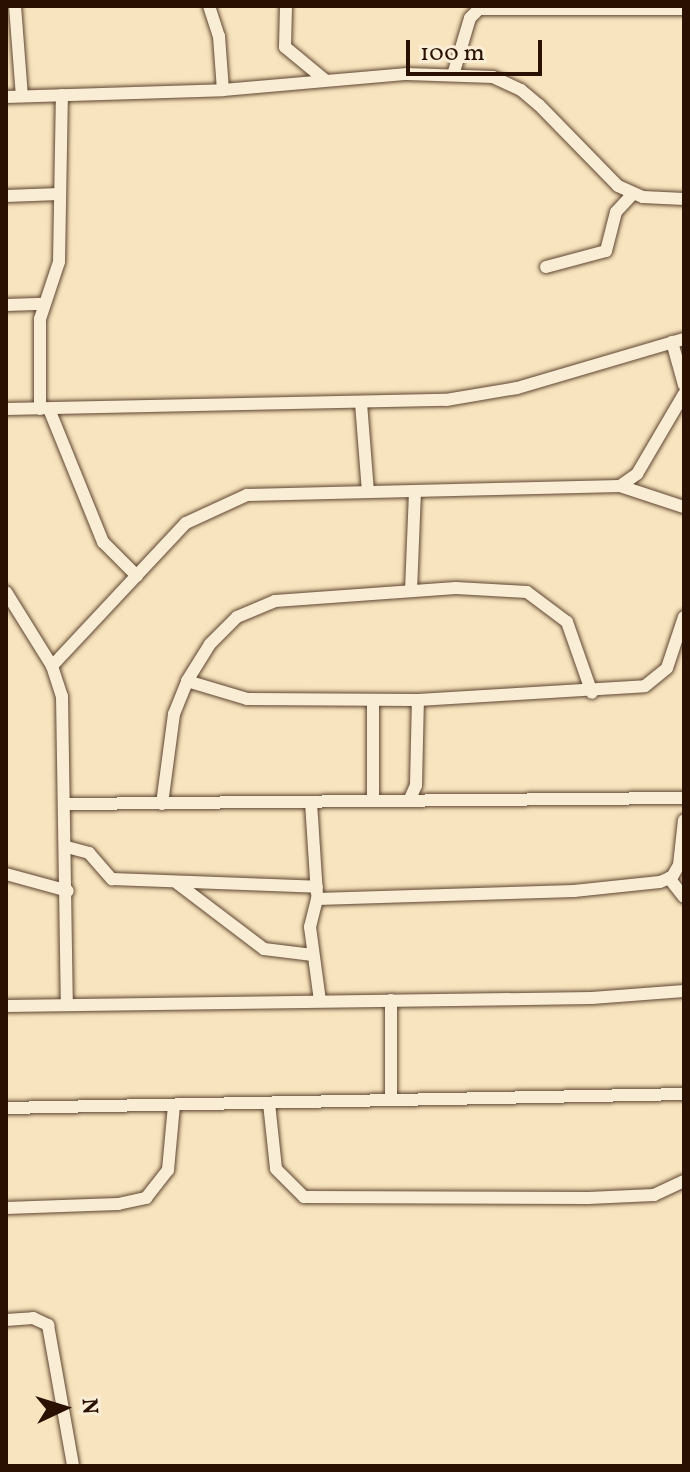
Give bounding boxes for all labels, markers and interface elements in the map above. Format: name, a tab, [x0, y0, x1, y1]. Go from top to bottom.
scale bar	[410, 24, 546, 74]
text: 100 m	[420, 37, 485, 71]
north arrow	[24, 1368, 104, 1448]
text: N	[72, 1397, 104, 1415]

